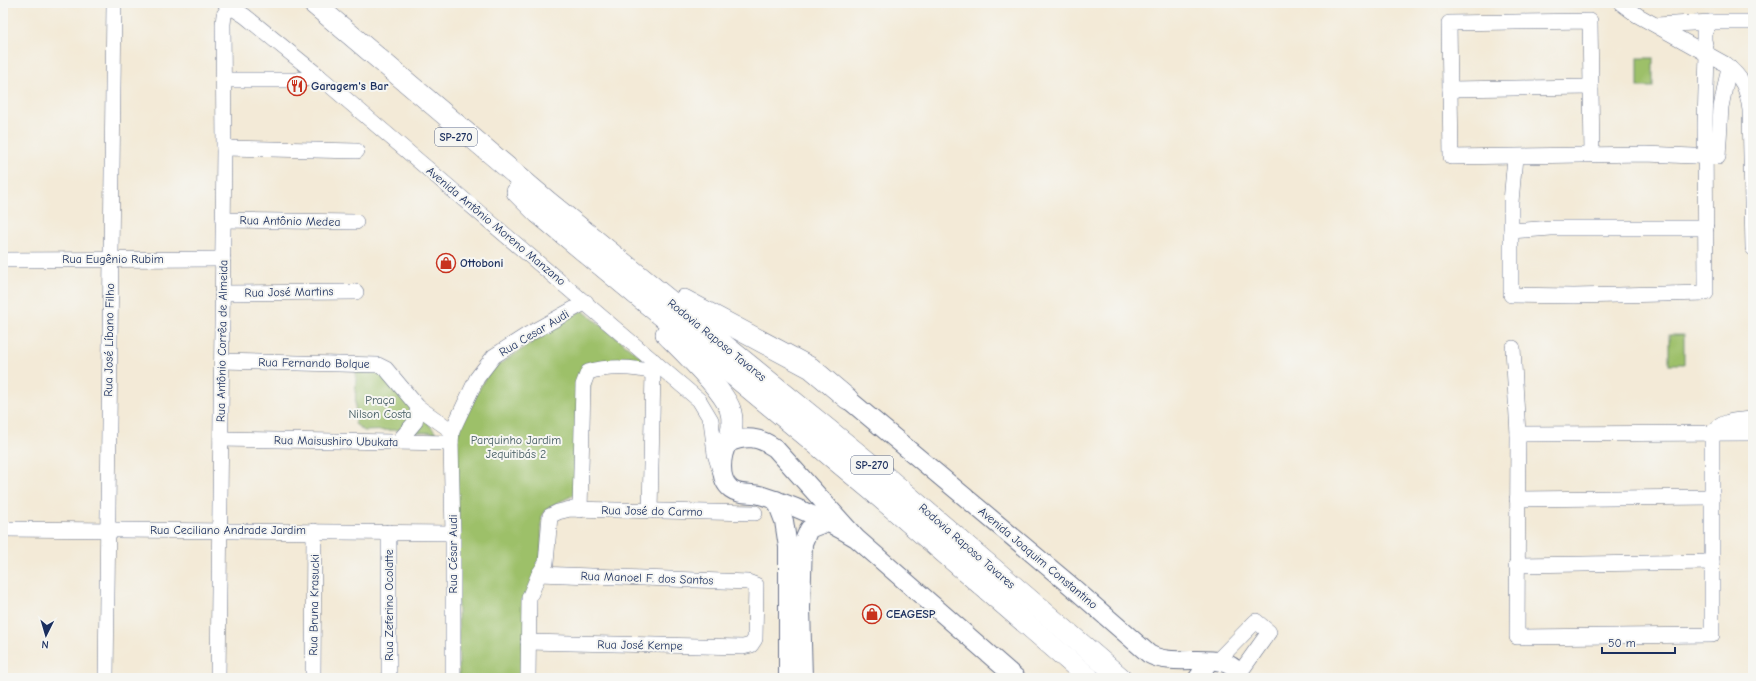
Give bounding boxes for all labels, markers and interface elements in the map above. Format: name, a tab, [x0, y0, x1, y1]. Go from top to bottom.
restaurant icon: Garagem's Bar	[286, 75, 308, 97]
place label: Garagem's Bar	[311, 79, 388, 93]
road number: SP-270	[435, 128, 477, 146]
street label: Avenida Antônio Moreno Manzano	[424, 164, 568, 288]
street label: Rua Antônio Medea	[239, 213, 341, 229]
street label: Rua Eugênio Rubim	[62, 252, 164, 266]
shop icon: Ottoboni	[435, 252, 457, 274]
place label: Ottoboni	[460, 256, 503, 270]
street label: Rua Antônio Corrêa de Almeida	[214, 260, 230, 422]
street label: Rua José Líbano Filho	[101, 283, 117, 397]
street label: Rua José Martins	[244, 284, 334, 300]
street label: Rodovia Raposo Tavares	[665, 296, 769, 384]
street label: Rua Cesar Audi	[497, 307, 571, 359]
street label: Rua Fernando Bolque	[258, 355, 370, 371]
park label: Praça Nilson Costa	[348, 393, 412, 421]
street label: Rua Maisushiro Ubukata	[274, 433, 398, 449]
park label: Parquinho Jardim Jequitibás 2	[471, 433, 561, 461]
road number: SP-270	[851, 456, 893, 474]
street label: Rodovia Raposo Tavares	[916, 500, 1018, 592]
street label: Rua José do Carmo	[601, 503, 703, 519]
street label: Avenida Joaquim Constantino	[976, 504, 1100, 612]
street label: Rua César Audi	[446, 515, 460, 593]
street label: Rua Ceciliano Andrade Jardim	[150, 523, 306, 537]
street label: Rua Zeferino Ocolatte	[382, 549, 396, 661]
street label: Rua Bruna Krasucki	[306, 554, 322, 656]
street label: Rua Manoel F. dos Santos	[580, 569, 714, 587]
shop icon: CEAGESP	[861, 603, 883, 625]
place label: CEAGESP	[886, 607, 936, 621]
north arrow	[26, 615, 66, 655]
scale bar	[1602, 629, 1675, 655]
text: 50 m	[1608, 636, 1636, 650]
street label: Rua José Kempe	[597, 637, 683, 653]
text: N	[41, 638, 49, 651]

